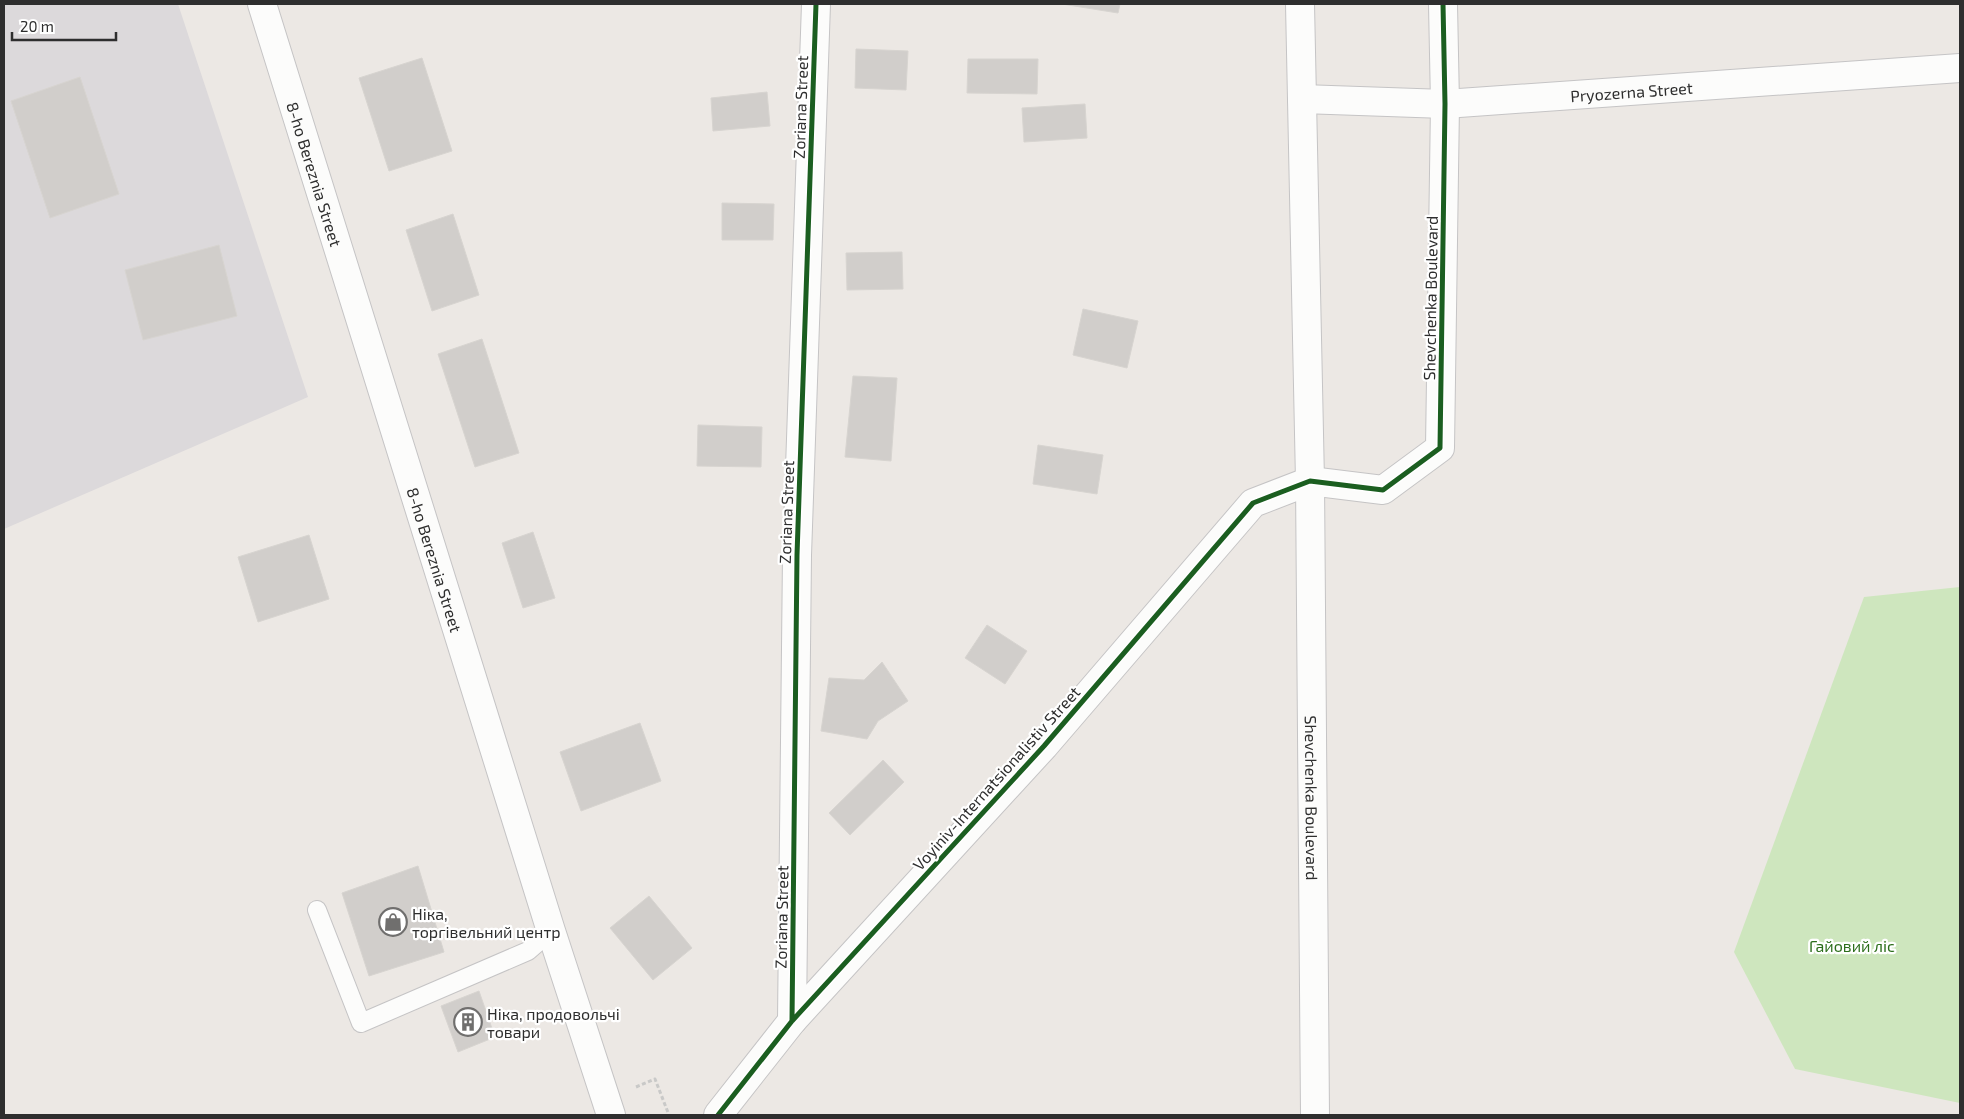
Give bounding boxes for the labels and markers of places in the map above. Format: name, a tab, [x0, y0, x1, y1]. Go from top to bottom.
place label: Ніка, торгівельний центр	[412, 904, 561, 941]
shop icon: Ніка, торгівельний центр	[378, 907, 408, 937]
place label: Ніка, продовольчі товари	[487, 1004, 620, 1041]
building icon: Ніка, продовольчі товари	[453, 1007, 483, 1037]

